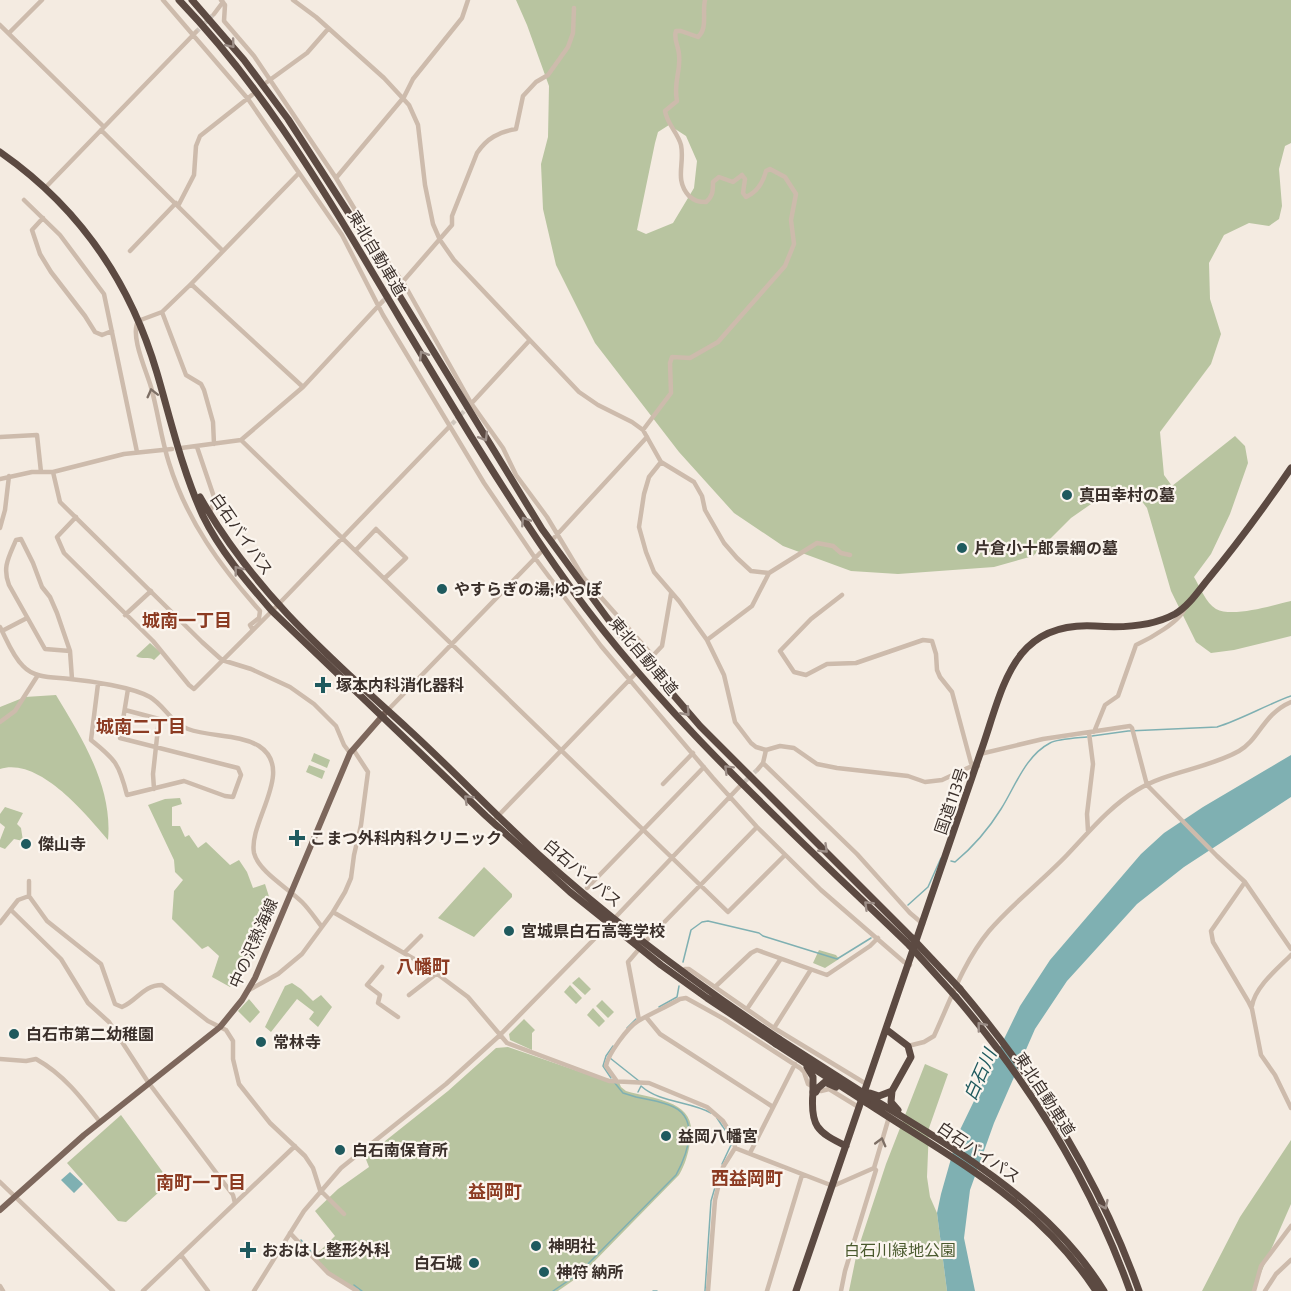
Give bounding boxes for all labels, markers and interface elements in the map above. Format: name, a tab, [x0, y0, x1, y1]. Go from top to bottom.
one-way arrow	[223, 37, 234, 48]
street label: 東北自動車道	[345, 207, 410, 299]
one-way arrow	[419, 351, 431, 361]
one-way arrow	[147, 388, 159, 399]
one-way arrow	[477, 431, 489, 441]
place label: 真田幸村の墓	[1079, 485, 1175, 504]
marker: 真田幸村の墓	[1060, 488, 1074, 502]
street label: 白石バイパス	[207, 489, 278, 578]
one-way arrow	[521, 517, 533, 527]
place label: 片倉小十郎景綱の墓	[974, 538, 1118, 557]
marker: 片倉小十郎景綱の墓	[955, 541, 969, 555]
one-way arrow	[235, 566, 246, 577]
place label: やすらぎの湯;ゆっぽ	[454, 579, 602, 598]
marker: やすらぎの湯;ゆっぽ	[435, 582, 449, 596]
district label: 城南一丁目	[142, 609, 232, 631]
street label: 東北自動車道	[606, 613, 683, 699]
place label: 塚本内科消化器科	[336, 675, 464, 694]
marker: 塚本内科消化器科	[314, 676, 332, 694]
one-way arrow	[679, 705, 690, 715]
district label: 城南二丁目	[96, 715, 186, 737]
street label: 国道113号	[930, 765, 971, 837]
one-way arrow	[725, 766, 736, 777]
one-way arrow	[464, 795, 475, 806]
place label: こまつ外科内科クリニック	[310, 828, 502, 847]
marker: こまつ外科内科クリニック	[288, 829, 306, 847]
place label: 傑山寺	[38, 834, 86, 853]
street label: 白石バイパス	[541, 835, 626, 911]
marker: 傑山寺	[19, 837, 33, 851]
one-way arrow	[817, 842, 828, 853]
street label: 中の沢熱海線	[224, 895, 281, 991]
one-way arrow	[864, 902, 875, 913]
place label: 宮城県白石高等学校	[521, 921, 665, 940]
marker: 宮城県白石高等学校	[502, 924, 516, 938]
district label: 八幡町	[396, 955, 450, 977]
one-way arrow	[977, 1022, 988, 1033]
place label: 白石市第二幼稚園	[26, 1024, 154, 1043]
marker: 白石市第二幼稚園	[7, 1027, 21, 1041]
place label: 常林寺	[273, 1032, 321, 1051]
marker: 常林寺	[254, 1035, 268, 1049]
water label: 白石川	[958, 1044, 1001, 1104]
street label: 東北自動車道	[1011, 1048, 1080, 1139]
street label: 白石バイパス	[934, 1117, 1024, 1186]
place label: 益岡八幡宮	[678, 1126, 758, 1145]
marker: 益岡八幡宮	[659, 1129, 673, 1143]
one-way arrow	[874, 1137, 887, 1147]
place label: 白石南保育所	[352, 1140, 448, 1159]
marker: 白石南保育所	[333, 1143, 347, 1157]
district label: 西益岡町	[711, 1167, 783, 1189]
district label: 南町一丁目	[156, 1171, 246, 1193]
district label: 益岡町	[468, 1180, 522, 1202]
one-way arrow	[1096, 1198, 1108, 1209]
place label: 神明社	[548, 1236, 596, 1255]
marker: 神明社	[529, 1239, 543, 1253]
place label: おおはし整形外科	[262, 1240, 390, 1259]
park label: 白石川緑地公園	[844, 1240, 956, 1259]
marker: おおはし整形外科	[239, 1241, 257, 1259]
place label: 白石城	[414, 1253, 462, 1272]
marker: 白石城	[467, 1256, 481, 1270]
place label: 神符 納所	[556, 1262, 623, 1281]
marker: 神符 納所	[537, 1265, 551, 1279]

